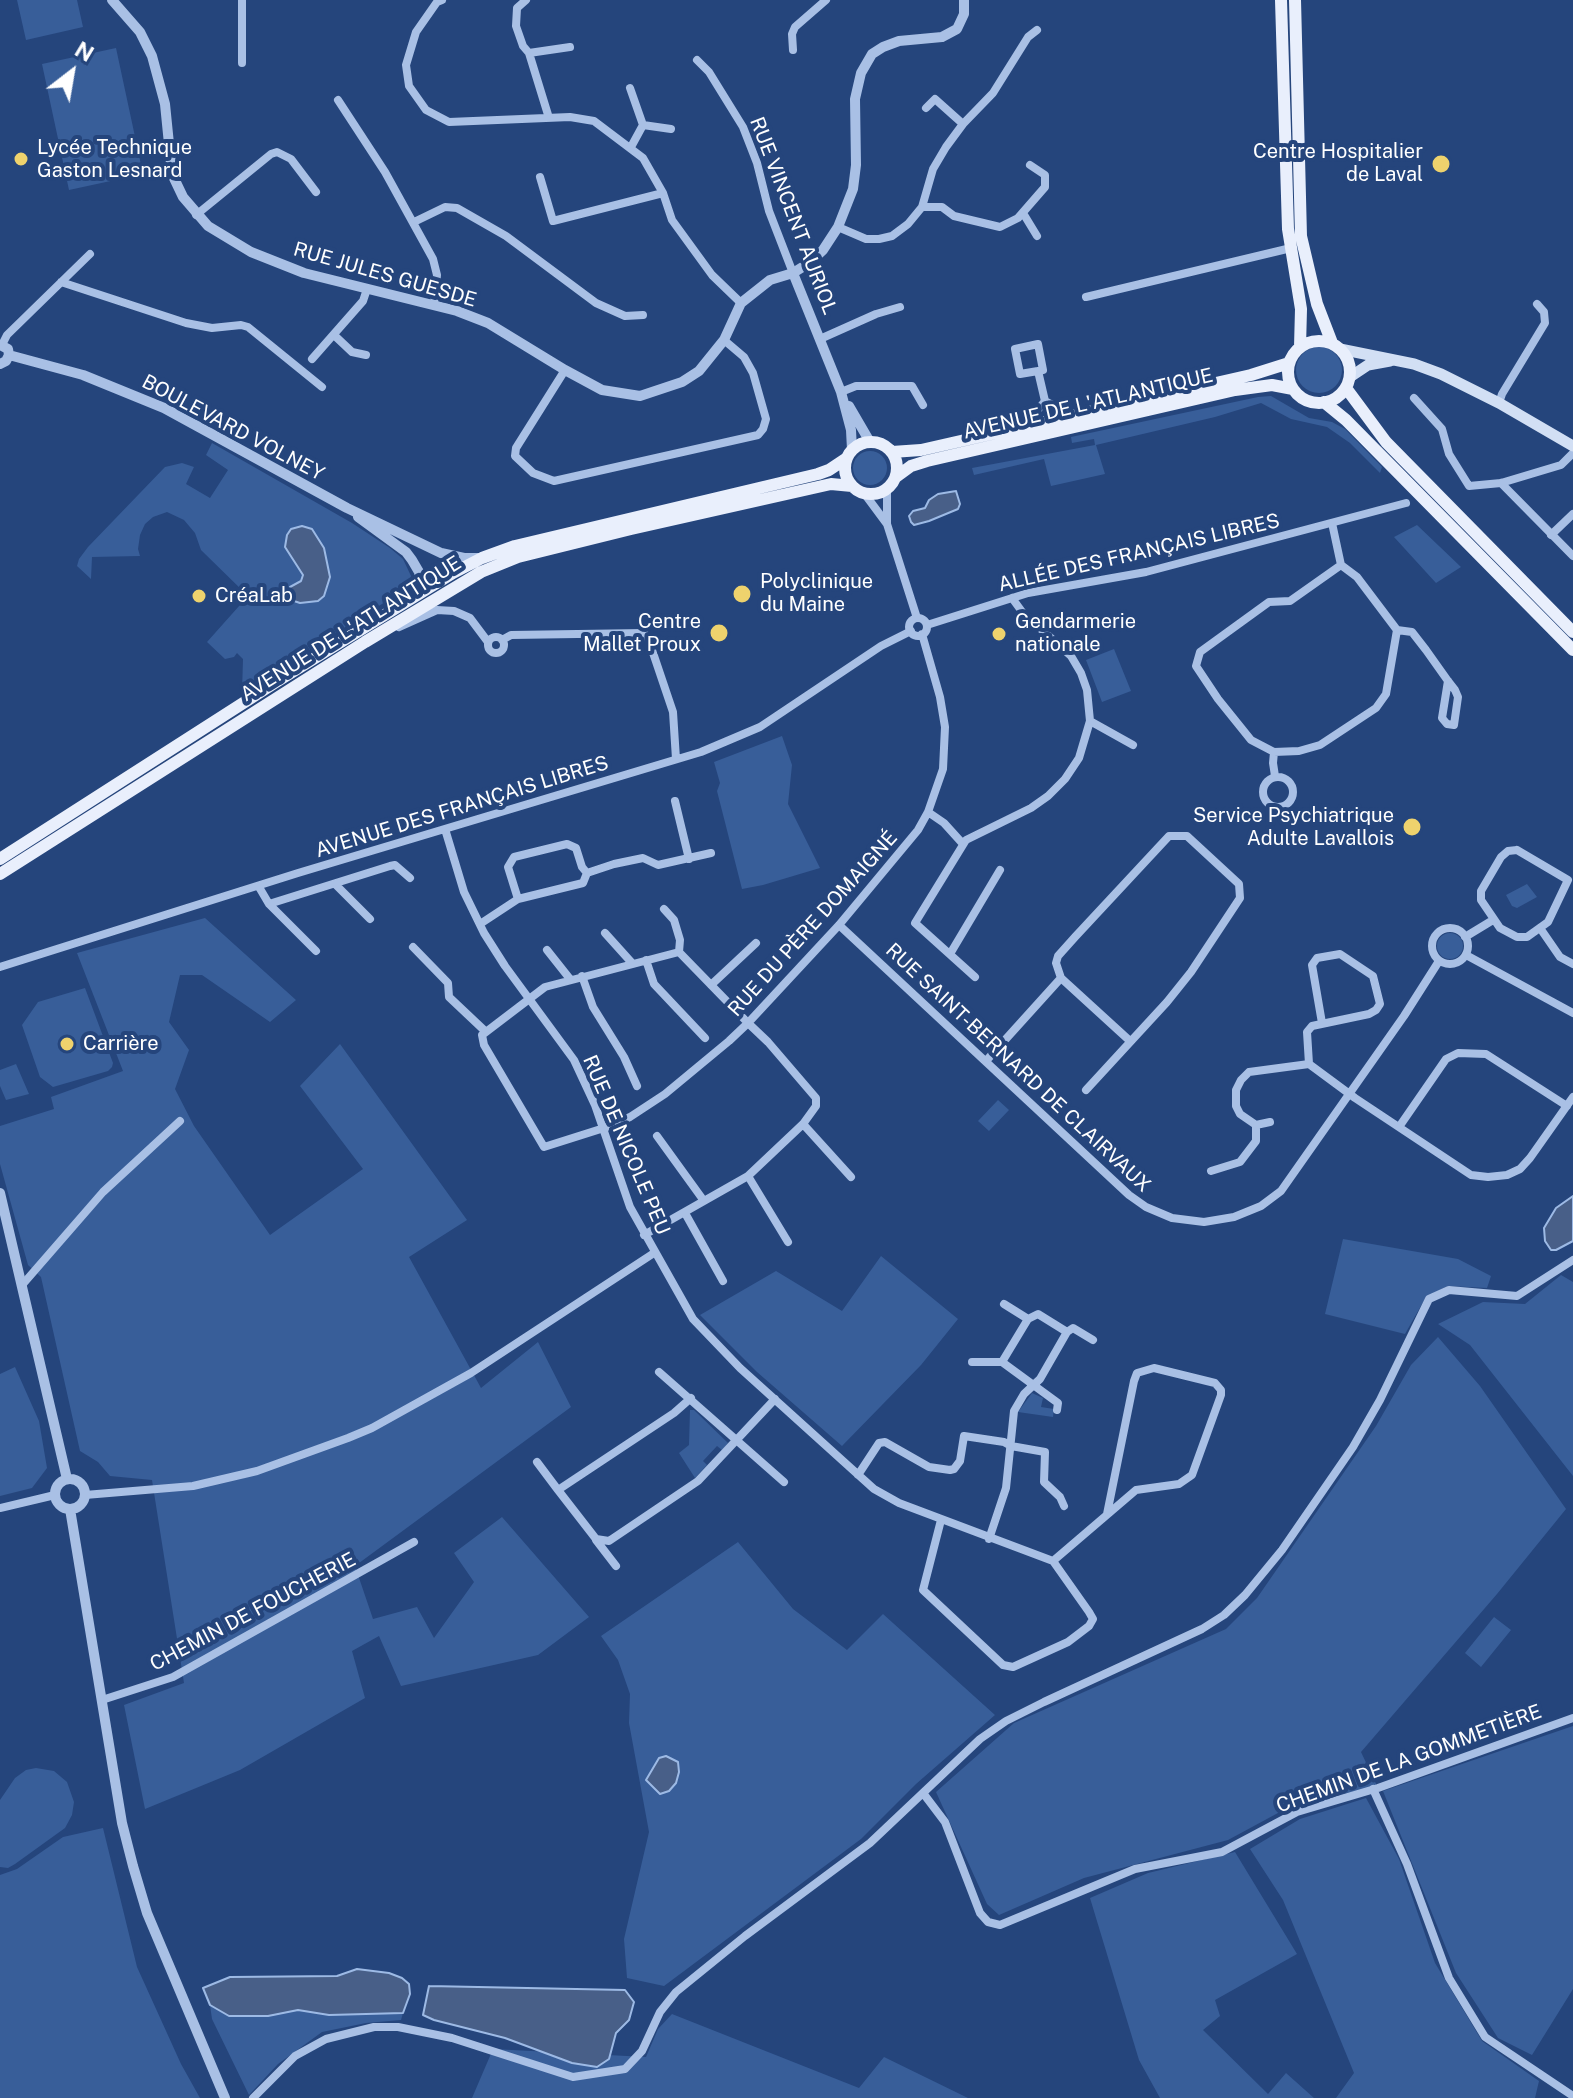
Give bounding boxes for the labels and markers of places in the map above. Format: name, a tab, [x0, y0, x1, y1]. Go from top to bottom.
place label: Lycée Technique Gaston Lesnard	[37, 136, 192, 183]
place label: Centre Hospitalier de Laval	[1253, 140, 1423, 187]
marker: Lycée Technique Gaston Lesnard	[12, 150, 30, 168]
marker: Centre Hospitalier de Laval	[1430, 153, 1452, 175]
place label: Polyclinique du Maine	[760, 570, 873, 617]
marker: Polyclinique du Maine	[731, 583, 753, 605]
place label: CréaLab	[215, 584, 293, 608]
marker: CréaLab	[190, 587, 208, 605]
place label: Centre Mallet Proux	[583, 610, 701, 657]
place label: Gendarmerie nationale	[1015, 610, 1136, 657]
marker: Centre Mallet Proux	[708, 622, 730, 644]
marker: Gendarmerie nationale	[990, 625, 1008, 643]
place label: Service Psychiatrique Adulte Lavallois	[1193, 804, 1394, 851]
marker: Service Psychiatrique Adulte Lavallois	[1401, 816, 1423, 838]
place label: Carrière	[83, 1032, 159, 1056]
marker: Carrière	[58, 1035, 76, 1053]

